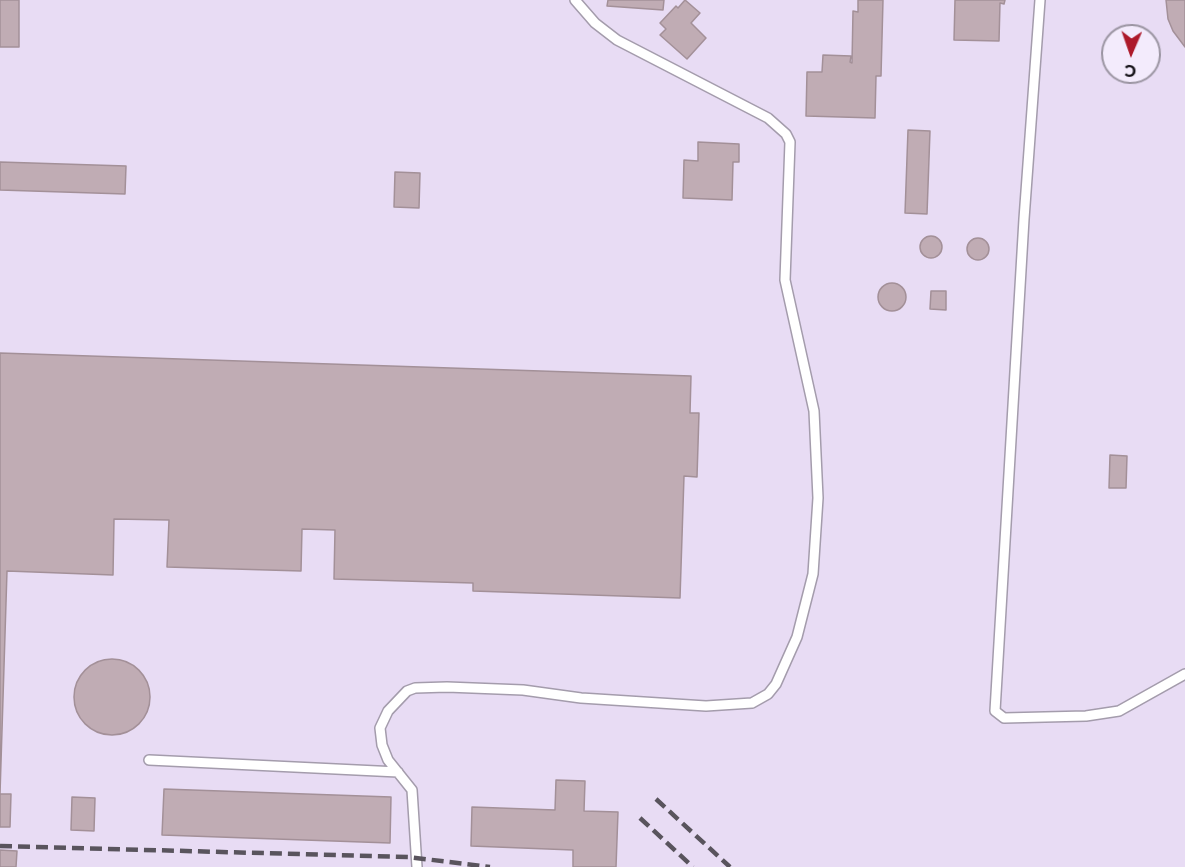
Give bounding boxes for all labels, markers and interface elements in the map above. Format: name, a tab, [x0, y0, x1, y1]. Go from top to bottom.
north arrow	[1101, 24, 1161, 84]
text: С	[1124, 61, 1137, 80]

